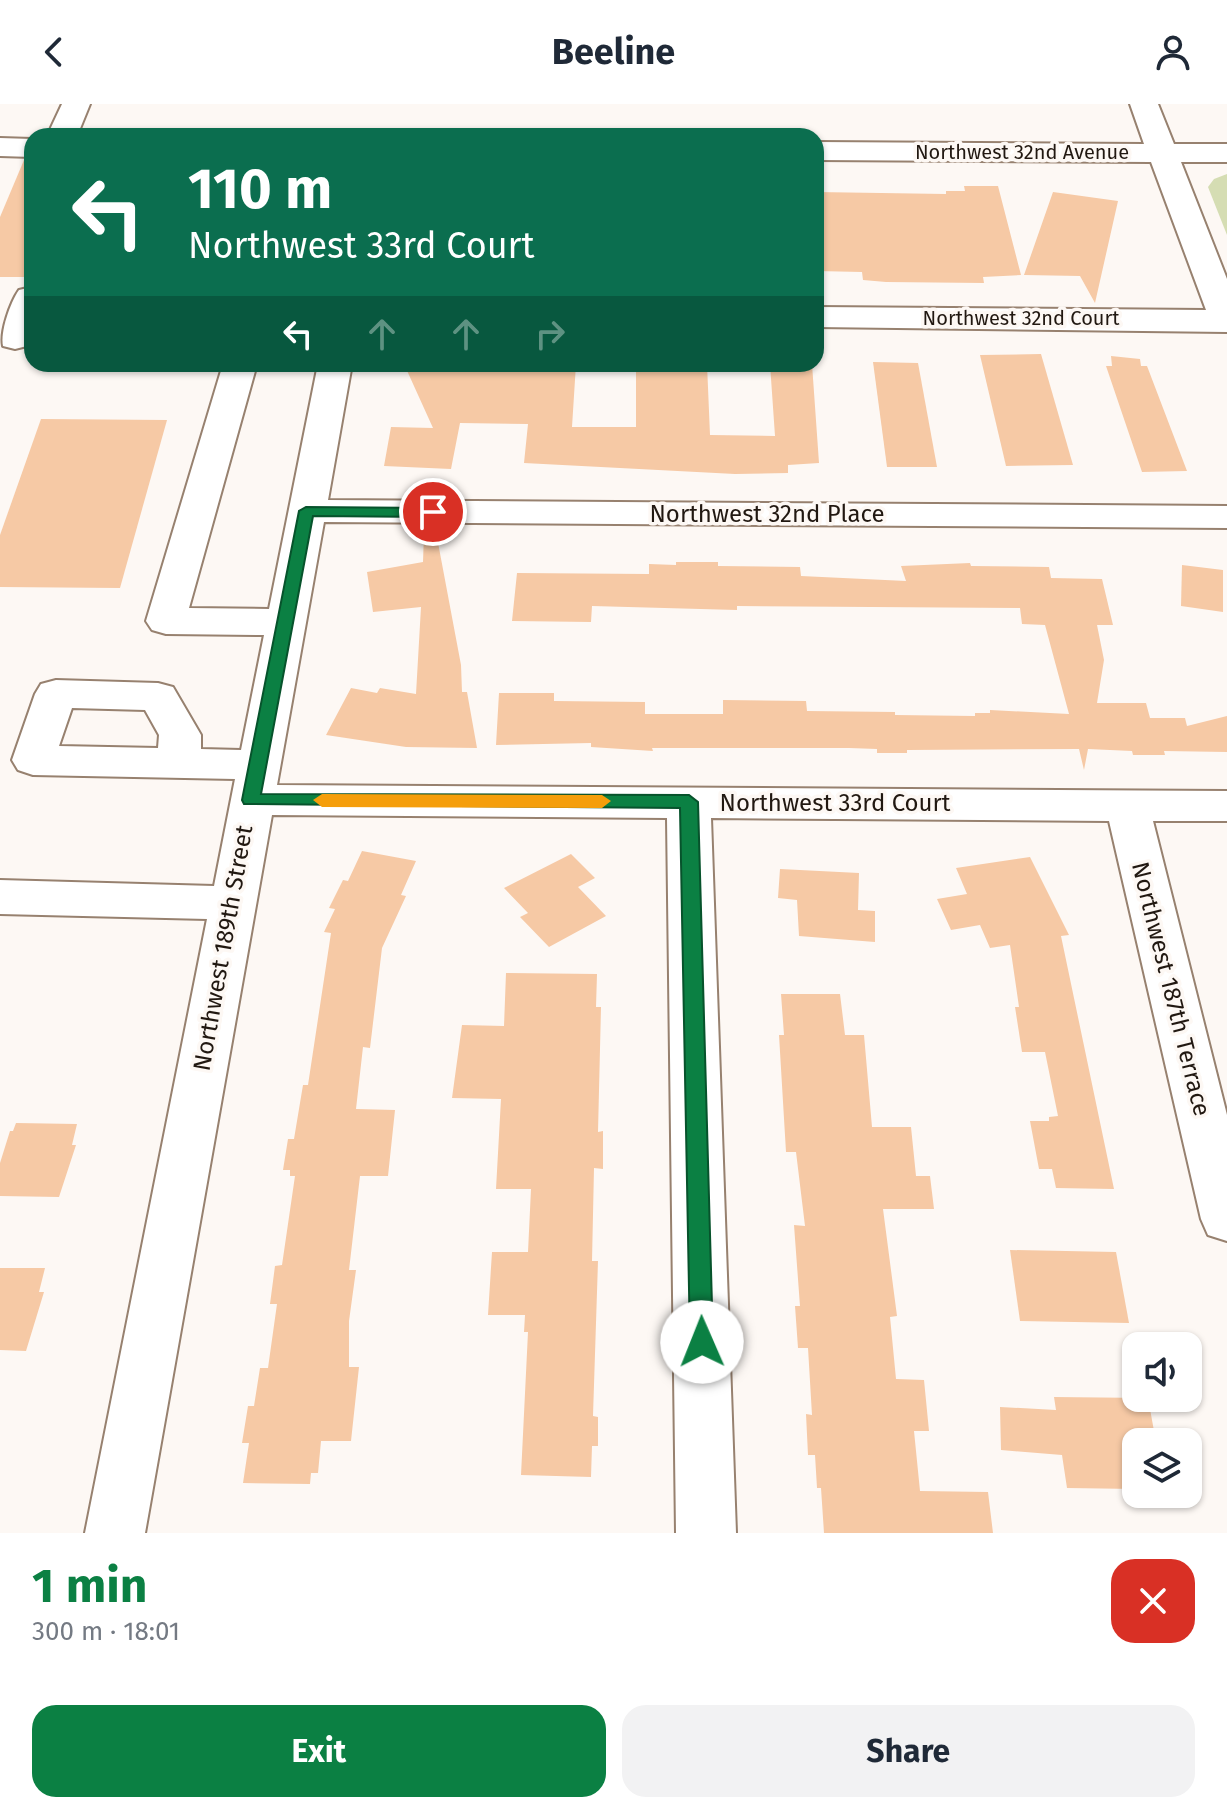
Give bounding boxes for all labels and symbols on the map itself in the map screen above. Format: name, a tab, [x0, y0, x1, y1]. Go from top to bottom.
street label: Northwest 32nd Avenue	[915, 140, 1129, 164]
street label: Northwest 32nd Court	[923, 306, 1120, 330]
pin	[399, 478, 467, 546]
street label: Northwest 32nd Place	[649, 500, 885, 528]
street label: Northwest 33rd Court	[720, 789, 951, 817]
street label: Northwest 189th Street	[188, 823, 258, 1073]
street label: Northwest 187th Terrace	[1126, 859, 1216, 1119]
position arrow	[660, 1300, 744, 1384]

